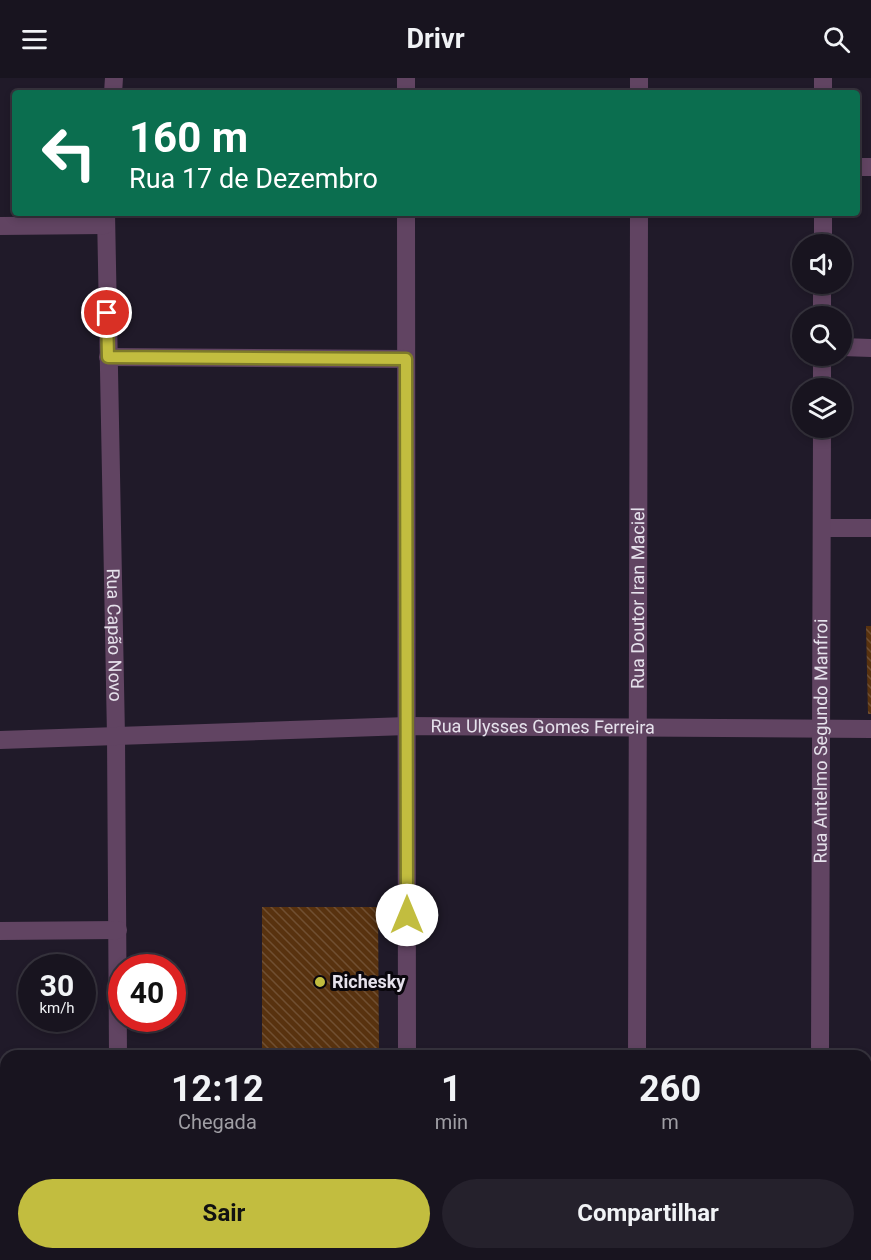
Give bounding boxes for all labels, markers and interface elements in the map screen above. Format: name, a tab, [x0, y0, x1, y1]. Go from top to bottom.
icon: menu	[18, 23, 51, 56]
text: Drivr	[406, 23, 465, 55]
icon: search	[820, 23, 853, 56]
text: 160 m	[129, 113, 248, 162]
icon: left	[30, 114, 108, 192]
text: Rua 17 de Dezembro	[129, 163, 378, 195]
map controls	[792, 234, 852, 438]
button: sound	[792, 234, 852, 294]
pin	[81, 287, 132, 338]
icon: arrive	[90, 296, 123, 329]
button: search	[792, 306, 852, 366]
button: layers	[792, 378, 852, 438]
street label: Rua Doutor Iran Maciel	[627, 507, 648, 689]
street label: Rua Capão Novo	[103, 568, 126, 702]
street label: Rua Antelmo Segundo Manfroi	[810, 619, 831, 863]
street label: Rua Ulysses Gomes Ferreira	[431, 715, 655, 738]
position arrow	[375, 883, 439, 947]
speed limit sign: 40	[108, 954, 186, 1032]
text: 30	[40, 968, 74, 1003]
place label: Richesky	[332, 971, 406, 992]
marker: Richesky	[313, 975, 327, 989]
text: km/h	[39, 999, 75, 1017]
text: 12:12	[171, 1068, 264, 1110]
text: 1	[441, 1068, 462, 1110]
text: 260	[639, 1068, 701, 1110]
text: Chegada	[178, 1110, 257, 1134]
text: min	[435, 1110, 468, 1134]
text: m	[661, 1110, 679, 1134]
button: Sair	[18, 1179, 430, 1248]
button: Compartilhar	[442, 1179, 854, 1248]

